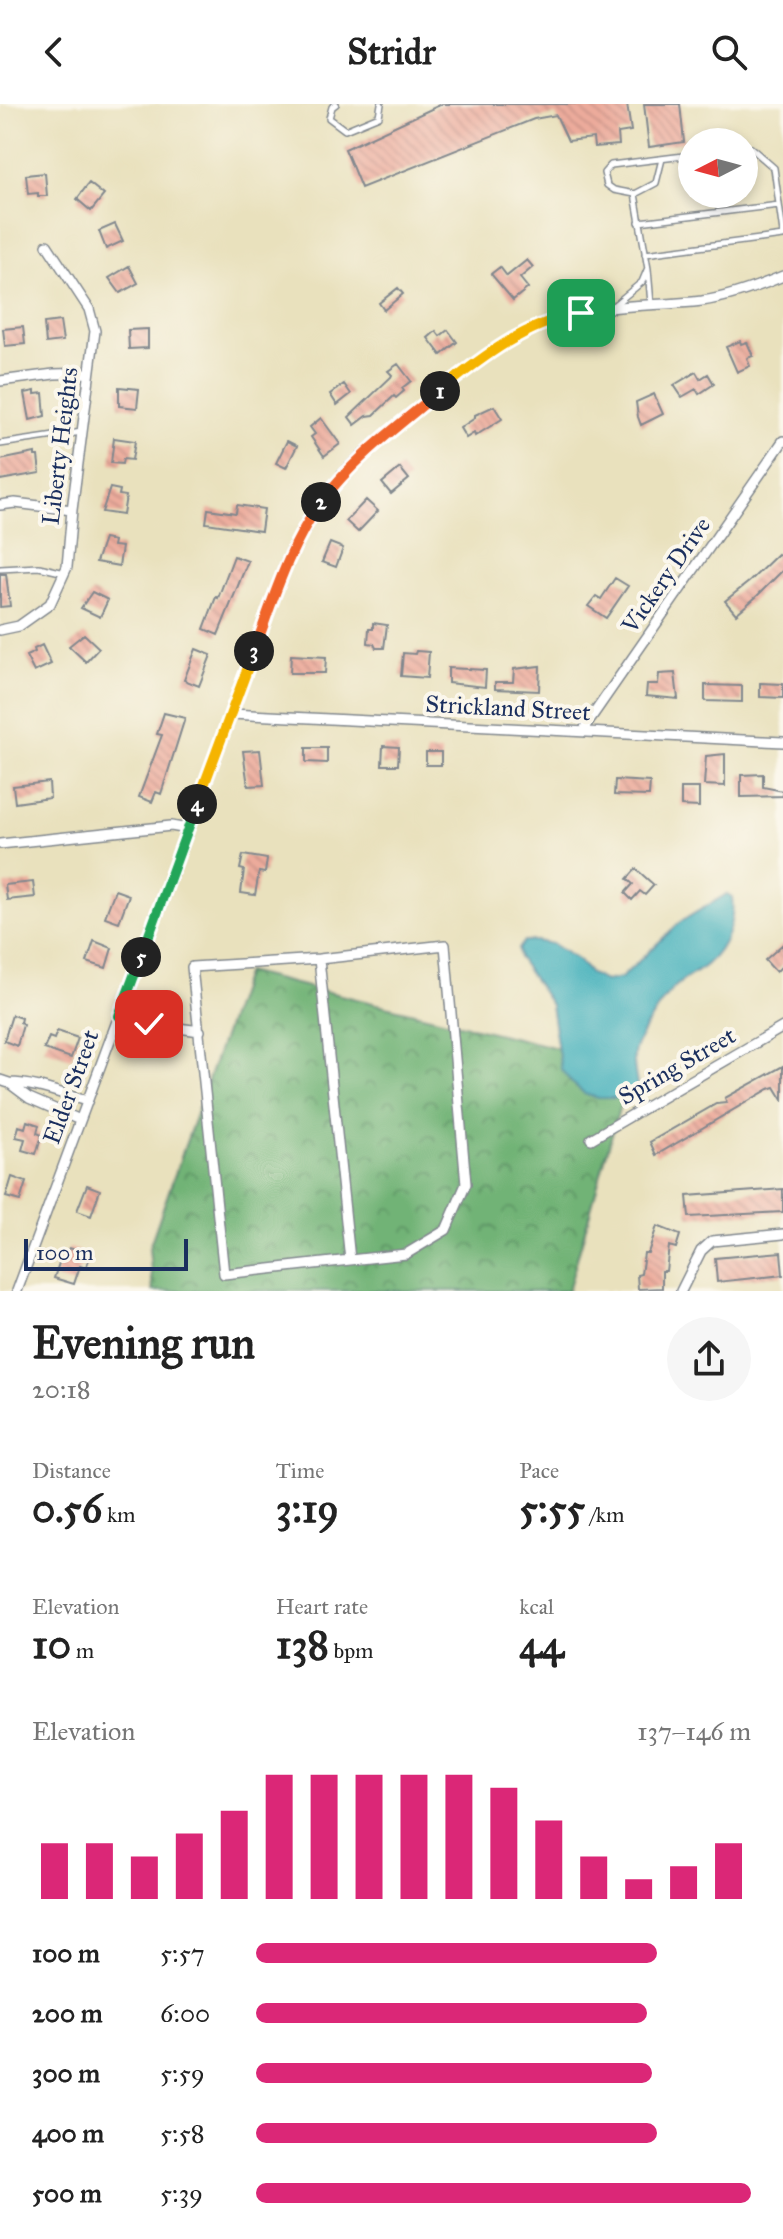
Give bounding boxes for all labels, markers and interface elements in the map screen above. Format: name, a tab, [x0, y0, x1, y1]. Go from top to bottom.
icon: back	[32, 30, 76, 74]
text: Stridr	[347, 30, 436, 74]
icon: search	[707, 30, 751, 74]
north arrow	[678, 128, 758, 208]
map controls	[678, 128, 758, 208]
pin	[547, 279, 615, 347]
icon: arrive	[559, 291, 603, 335]
street label: Liberty Heights	[35, 365, 85, 527]
pin: 1	[420, 371, 460, 411]
text: 1	[436, 377, 444, 404]
pin: 2	[301, 482, 341, 522]
text: 2	[316, 488, 326, 515]
street label: Vickery Drive	[614, 511, 717, 640]
pin: 3	[234, 631, 274, 671]
text: 3	[250, 637, 258, 664]
street label: Strickland Street	[425, 689, 592, 727]
pin: 4	[177, 784, 217, 824]
text: 4	[191, 790, 203, 817]
pin: 5	[121, 937, 161, 977]
text: 5	[136, 943, 146, 970]
pin	[115, 990, 183, 1058]
icon: check	[127, 1002, 171, 1046]
street label: Spring Street	[613, 1020, 741, 1112]
street label: Elder Street	[36, 1025, 106, 1148]
scale bar	[24, 1235, 188, 1271]
text: 100 m	[36, 1239, 93, 1266]
text: Evening run	[32, 1316, 255, 1370]
button: share	[667, 1317, 751, 1401]
text: 20:18	[32, 1373, 91, 1405]
text: Distance	[32, 1457, 111, 1484]
text: Time	[276, 1457, 324, 1484]
text: Pace	[519, 1457, 559, 1484]
text: 0.56	[32, 1484, 102, 1533]
text: 3:19	[276, 1484, 339, 1533]
text: 5:55	[519, 1484, 585, 1533]
text: km	[102, 1501, 136, 1528]
text: /km	[585, 1501, 625, 1528]
text: Elevation	[32, 1593, 119, 1620]
text: Heart rate	[276, 1593, 368, 1620]
text: kcal	[519, 1593, 554, 1620]
text: 10	[32, 1620, 71, 1669]
text: 138	[276, 1620, 329, 1669]
text: 44	[519, 1620, 564, 1669]
text: m	[71, 1637, 94, 1664]
text: bpm	[329, 1637, 374, 1664]
text: Elevation	[32, 1715, 135, 1747]
text: 137–146 m	[637, 1715, 751, 1747]
text: 100 m	[32, 1937, 100, 1969]
text: 5:57	[160, 1937, 205, 1969]
text: 200 m	[32, 1997, 103, 2029]
text: 6:00	[160, 1997, 210, 2029]
text: 300 m	[32, 2057, 100, 2089]
text: 5:59	[160, 2057, 205, 2089]
text: 400 m	[32, 2117, 104, 2149]
text: 5:58	[160, 2117, 205, 2149]
text: 500 m	[32, 2177, 102, 2209]
text: 5:39	[160, 2177, 203, 2209]

